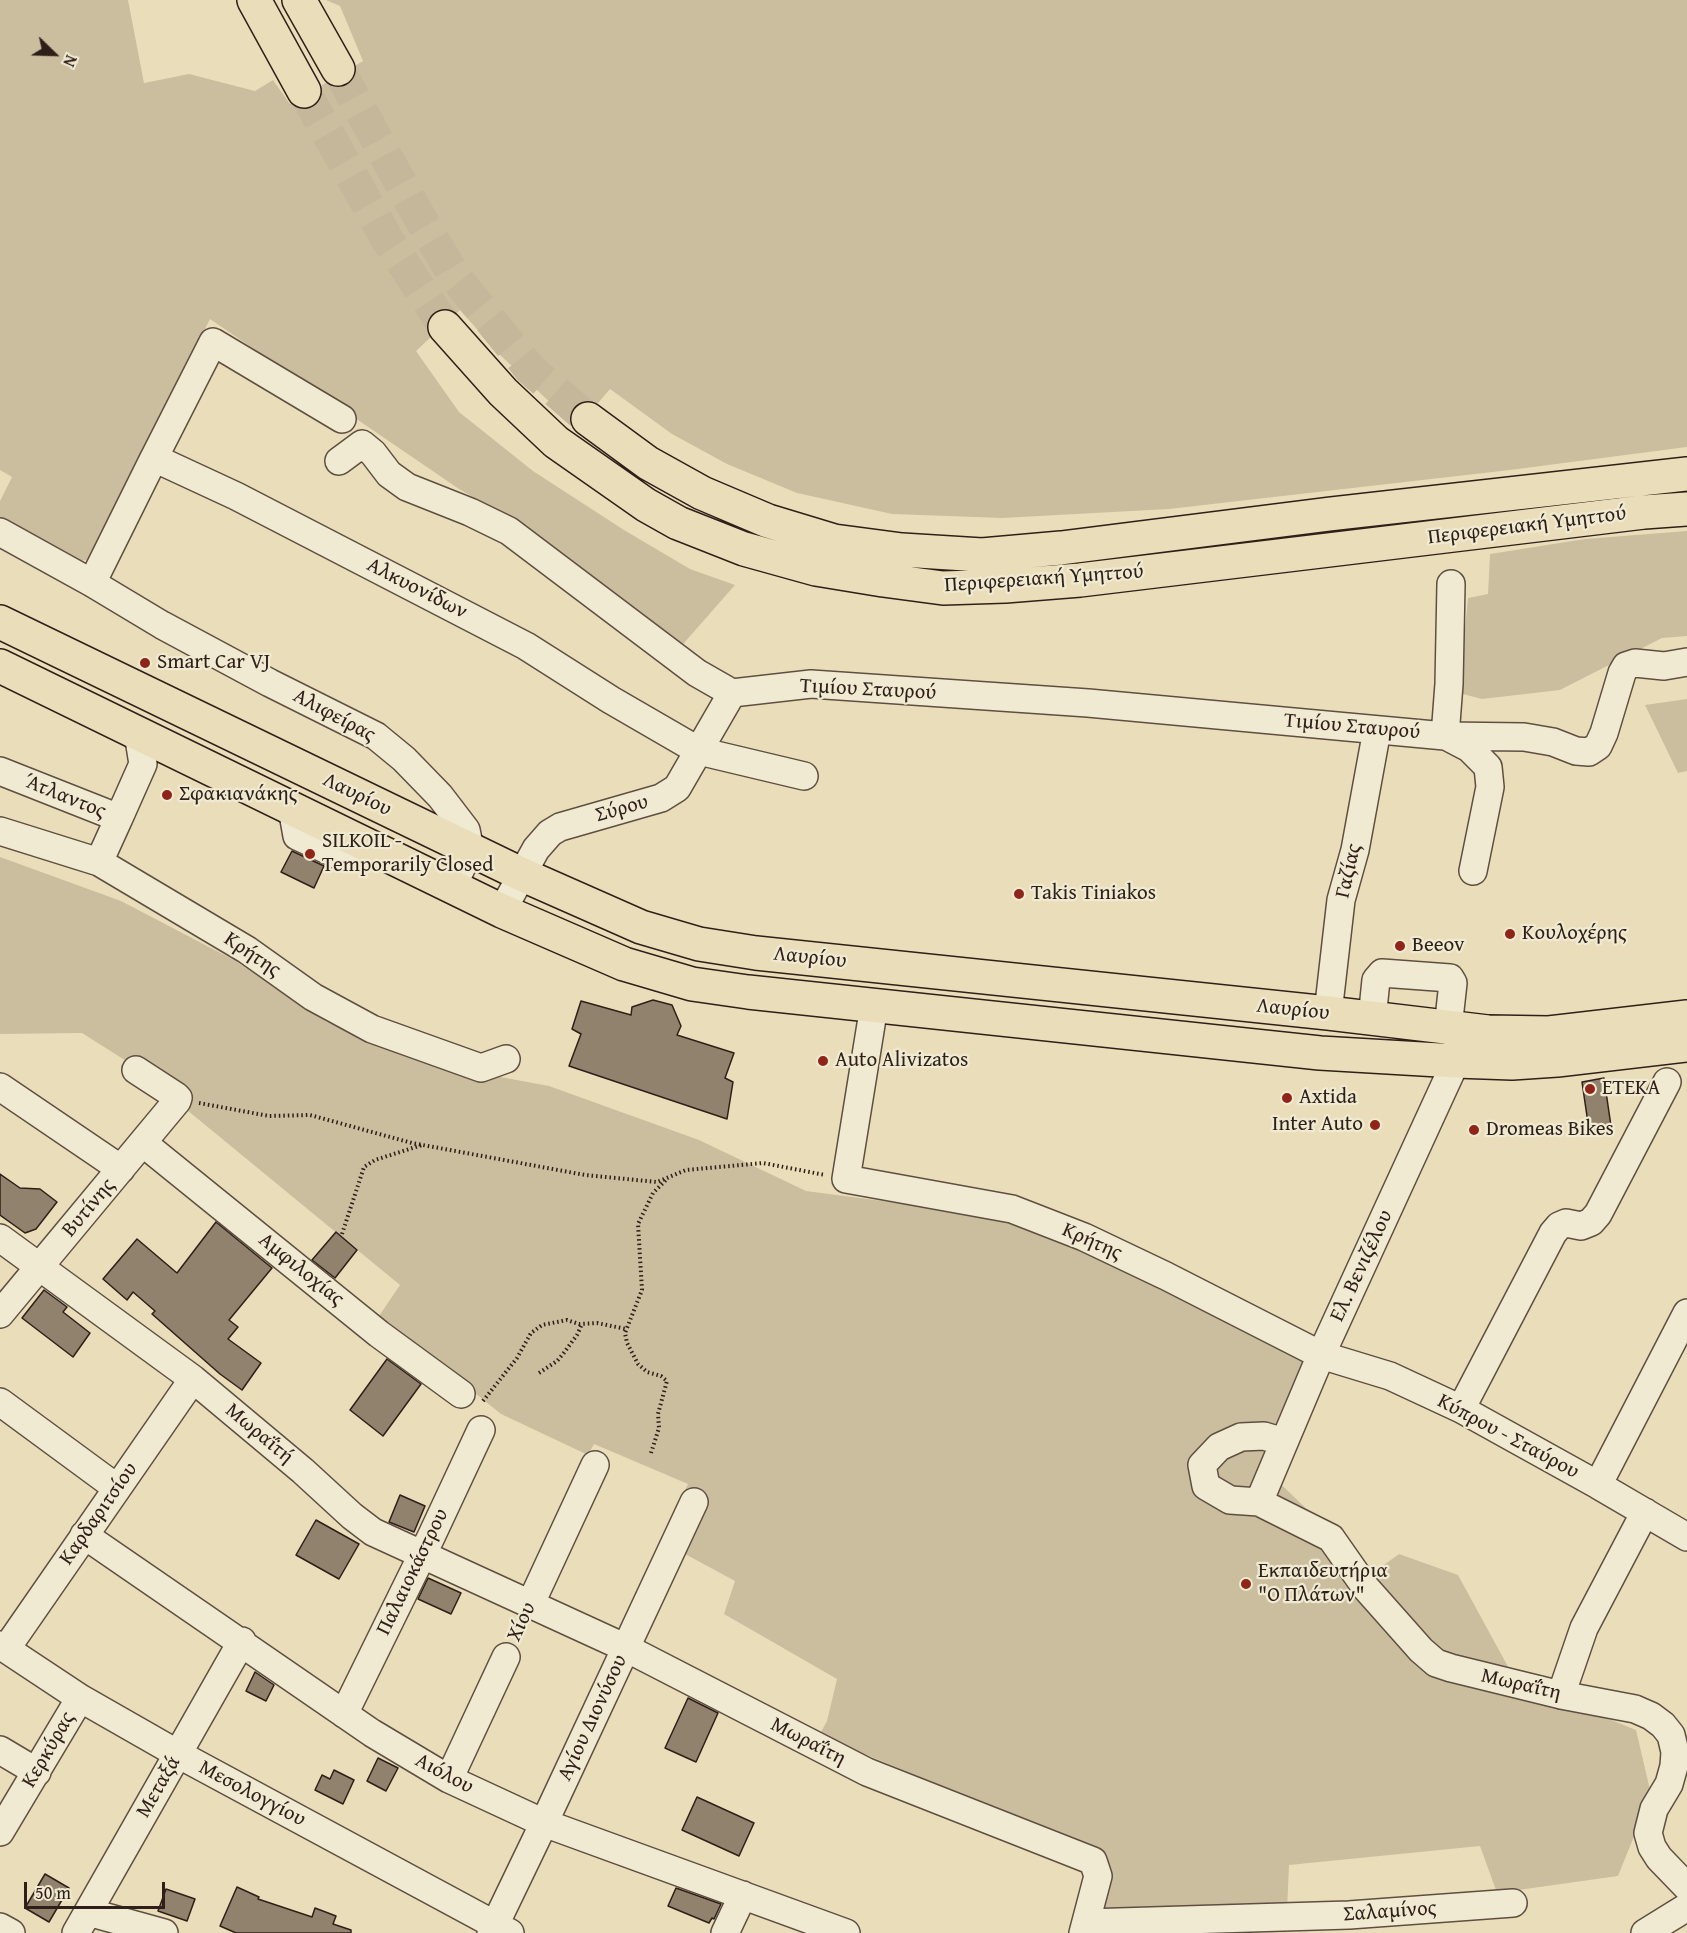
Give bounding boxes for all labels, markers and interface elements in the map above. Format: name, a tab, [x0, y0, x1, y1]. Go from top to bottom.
north arrow	[24, 24, 84, 84]
text: N	[57, 51, 84, 71]
street label: Περιφερειακή Υμηττού	[1426, 501, 1628, 551]
street label: Αλκυονίδων	[362, 553, 472, 625]
street label: Περιφερειακή Υμηττού	[944, 559, 1144, 599]
place label: Smart Car VJ	[157, 650, 270, 676]
marker: Smart Car VJ	[138, 656, 152, 670]
street label: Τιμίου Σταυρού	[799, 674, 937, 706]
street label: Αλιφείρας	[288, 684, 380, 748]
street label: Τιμίου Σταυρού	[1283, 708, 1421, 746]
street label: Λαυρίου	[319, 768, 395, 822]
street label: Άτλαντος	[21, 769, 109, 825]
place label: Σφακιανάκης	[179, 782, 298, 808]
marker: Σφακιανάκης	[160, 788, 174, 802]
street label: Σύρου	[593, 789, 651, 829]
place label: SILKOIL - Temporarily Closed	[322, 829, 493, 879]
street label: Γαζίας	[1331, 841, 1367, 901]
marker: SILKOIL - Temporarily Closed	[303, 847, 317, 861]
place label: Takis Tiniakos	[1031, 881, 1156, 907]
marker: Takis Tiniakos	[1012, 887, 1026, 901]
place label: Κουλοχέρης	[1522, 921, 1627, 947]
street label: Κρήτης	[219, 927, 285, 983]
marker: Κουλοχέρης	[1503, 927, 1517, 941]
place label: Beeov	[1412, 933, 1464, 959]
marker: Beeov	[1393, 939, 1407, 953]
street label: Λαυρίου	[772, 942, 848, 974]
street label: Λαυρίου	[1255, 994, 1331, 1026]
place label: Auto Alivizatos	[835, 1048, 968, 1074]
marker: Auto Alivizatos	[816, 1054, 830, 1068]
place label: ΕΤΕΚΑ	[1602, 1076, 1660, 1102]
marker: ΕΤΕΚΑ	[1583, 1082, 1597, 1096]
place label: Axtida	[1299, 1085, 1357, 1111]
marker: Axtida	[1280, 1091, 1294, 1105]
place label: Inter Auto	[1272, 1112, 1363, 1138]
place label: Dromeas Bikes	[1486, 1117, 1614, 1143]
marker: Inter Auto	[1368, 1118, 1382, 1132]
marker: Dromeas Bikes	[1467, 1123, 1481, 1137]
street label: Βυτίνης	[57, 1173, 121, 1243]
street label: Ελ. Βενιζέλου	[1325, 1206, 1399, 1326]
street label: Κρήτης	[1058, 1218, 1126, 1266]
street label: Αμφιλοχίας	[253, 1228, 349, 1312]
street label: Κύπρου - Σταύρου	[1433, 1389, 1583, 1485]
street label: Μωραΐτή	[220, 1398, 298, 1470]
street label: Καρδαριτσίου	[54, 1458, 144, 1570]
street label: Παλαιοκάστρου	[371, 1505, 455, 1639]
place label: Εκπαιδευτήρια "Ο Πλάτων"	[1258, 1559, 1388, 1609]
marker: Εκπαιδευτήρια "Ο Πλάτων"	[1239, 1577, 1253, 1591]
street label: Χίου	[502, 1598, 542, 1646]
street label: Αγίου Διονύσου	[553, 1651, 633, 1785]
street label: Μωραΐτη	[1479, 1664, 1563, 1706]
street label: Κερκύρας	[17, 1707, 81, 1793]
street label: Μωραΐτη	[766, 1712, 850, 1772]
street label: Αιόλου	[410, 1748, 478, 1800]
street label: Μεταξά	[131, 1752, 187, 1822]
street label: Μεσολογγίου	[194, 1755, 310, 1833]
scale bar	[27, 1870, 168, 1908]
text: 50 m	[35, 1879, 71, 1906]
street label: Σαλαμίνος	[1343, 1896, 1437, 1928]

